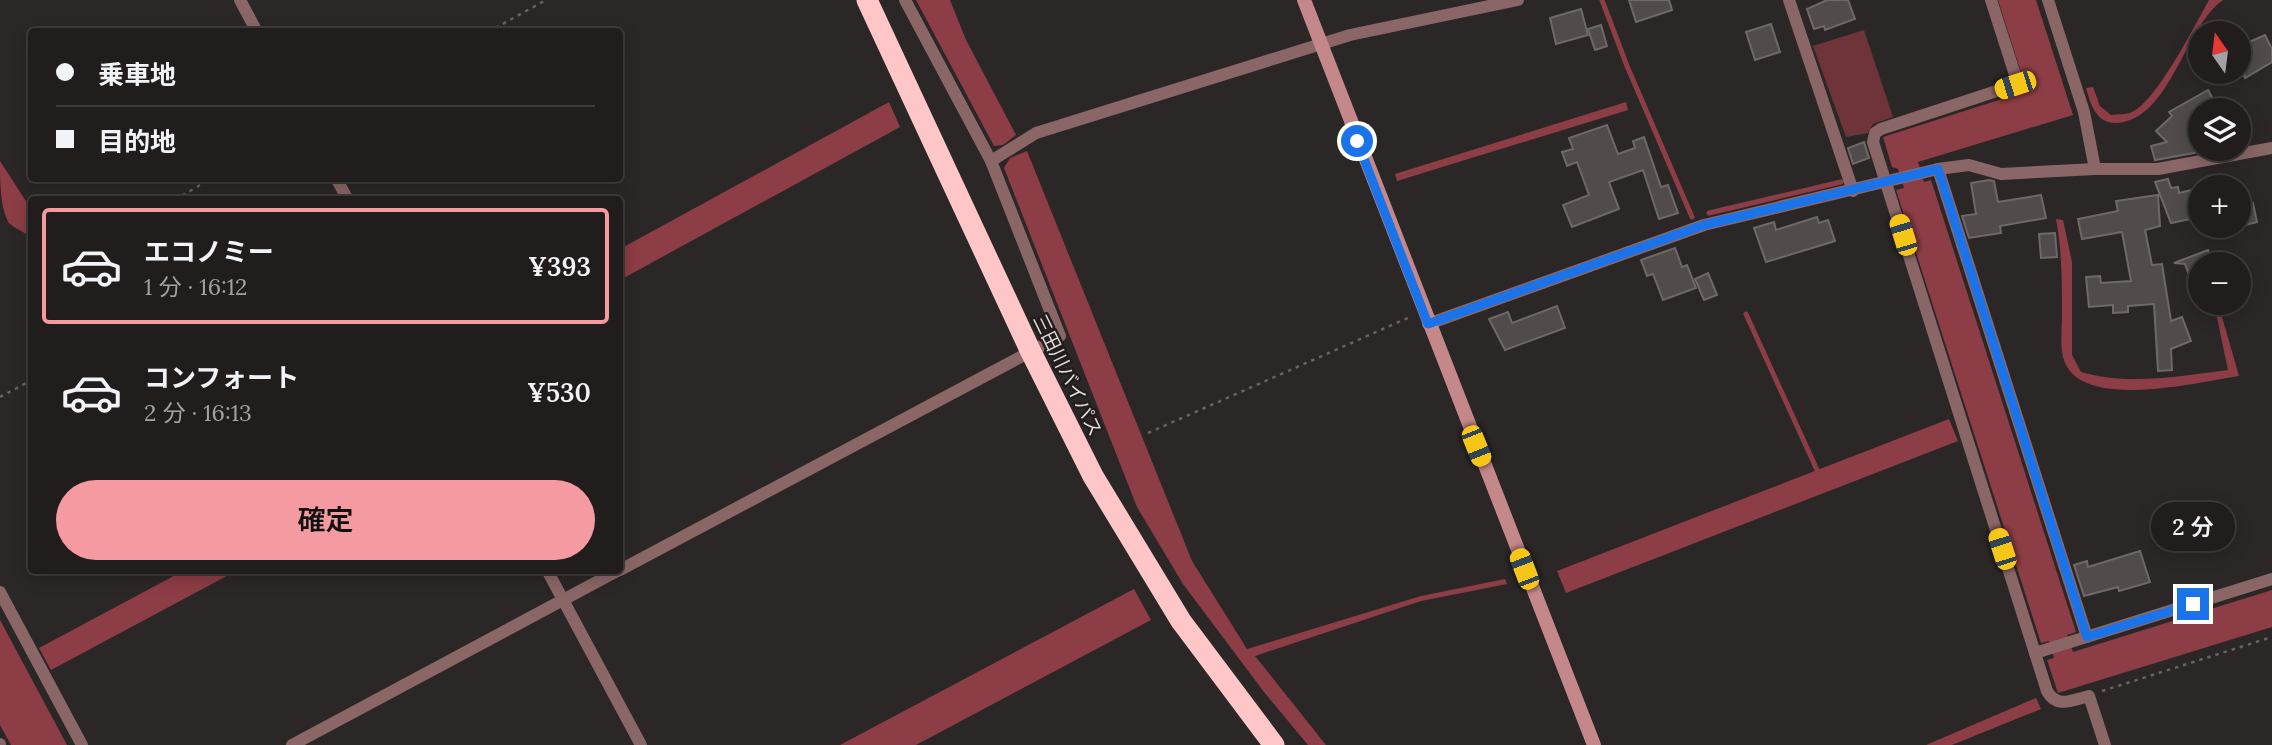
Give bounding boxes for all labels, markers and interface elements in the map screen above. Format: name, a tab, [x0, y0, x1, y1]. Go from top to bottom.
north arrow	[2188, 21, 2250, 84]
map controls	[2188, 21, 2251, 315]
text: 乗車地	[98, 58, 176, 91]
car	[1992, 69, 2039, 101]
button: layers	[2188, 98, 2251, 161]
text: 目的地	[98, 125, 176, 158]
route start	[1341, 125, 1373, 157]
button: +	[2188, 175, 2251, 238]
car	[1887, 212, 1920, 258]
icon: car	[60, 235, 123, 298]
text: エコノミー	[144, 235, 274, 268]
text: ¥393	[528, 250, 591, 283]
button: −	[2188, 252, 2251, 315]
text: 1 分 · 16:12	[144, 272, 247, 301]
street label: 三田川バイパス	[1028, 310, 1108, 440]
icon: car	[60, 361, 123, 424]
text: コンフォート	[144, 361, 299, 394]
text: ¥530	[527, 376, 591, 409]
text: 2 分 · 16:13	[144, 398, 252, 427]
car	[1459, 423, 1494, 469]
button: 確定	[56, 480, 595, 560]
callout: 2 分	[2151, 503, 2235, 552]
text: 2 分	[2172, 512, 2214, 541]
car	[1986, 526, 2019, 572]
car	[1507, 546, 1542, 592]
route end	[2177, 588, 2209, 620]

